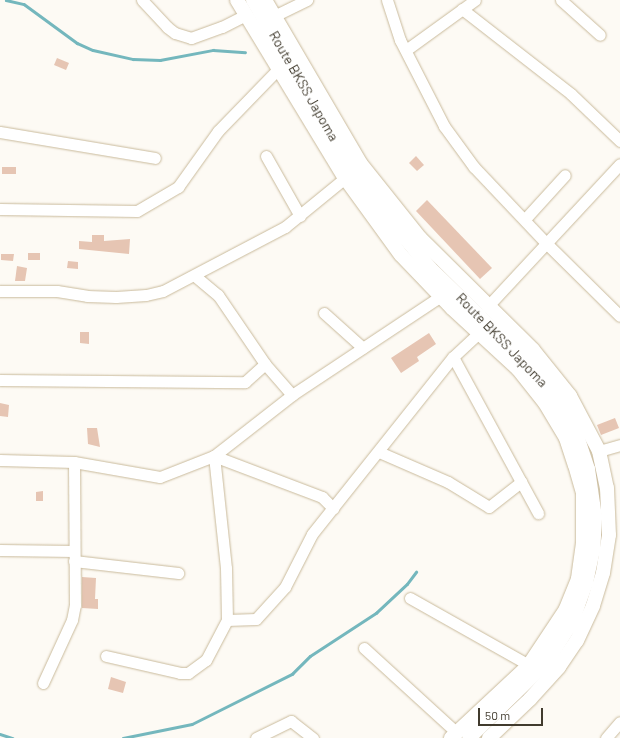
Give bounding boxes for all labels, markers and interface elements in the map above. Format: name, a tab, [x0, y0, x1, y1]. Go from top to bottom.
street label: Route BKSS Japoma	[266, 28, 342, 144]
street label: Route BKSS Japoma	[453, 289, 551, 391]
scale bar	[480, 700, 545, 726]
text: 50 m	[485, 708, 510, 722]

